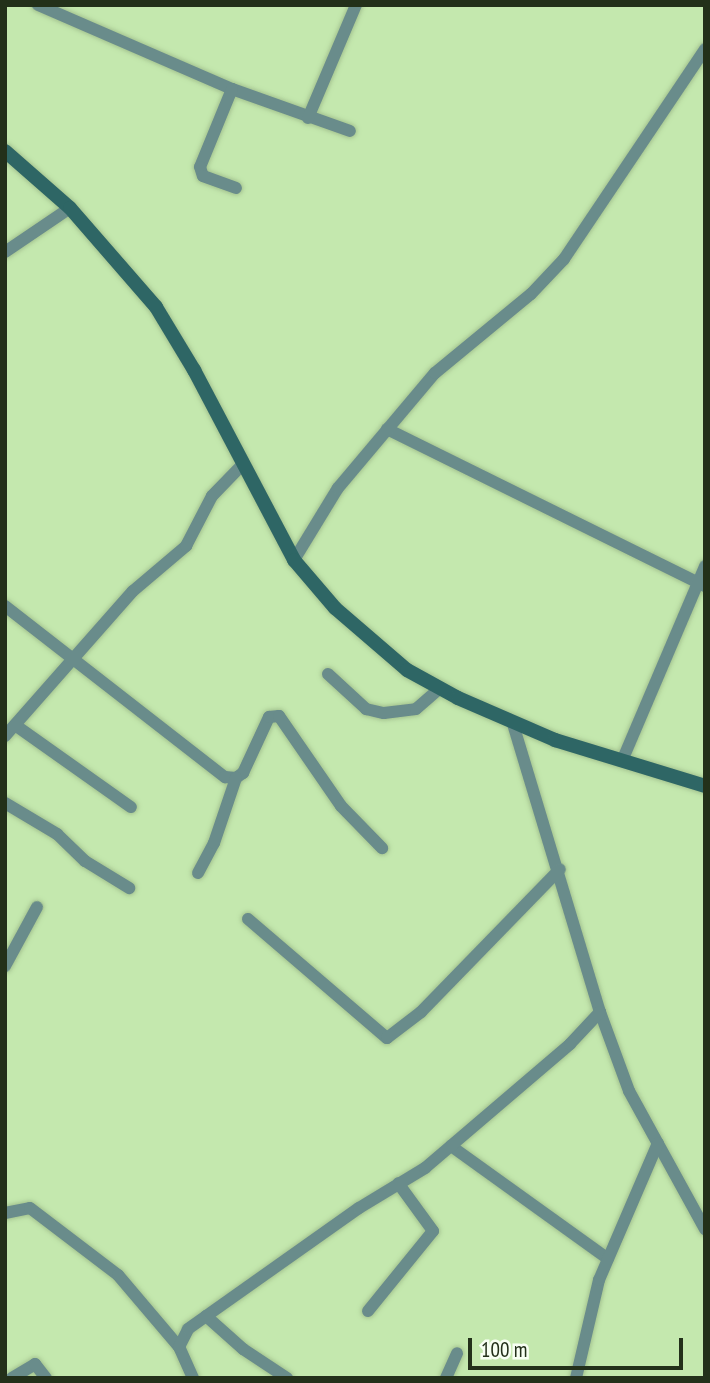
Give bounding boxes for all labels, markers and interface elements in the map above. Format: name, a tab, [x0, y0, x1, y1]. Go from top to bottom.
scale bar	[472, 1324, 687, 1368]
text: 100 m	[481, 1336, 527, 1363]

